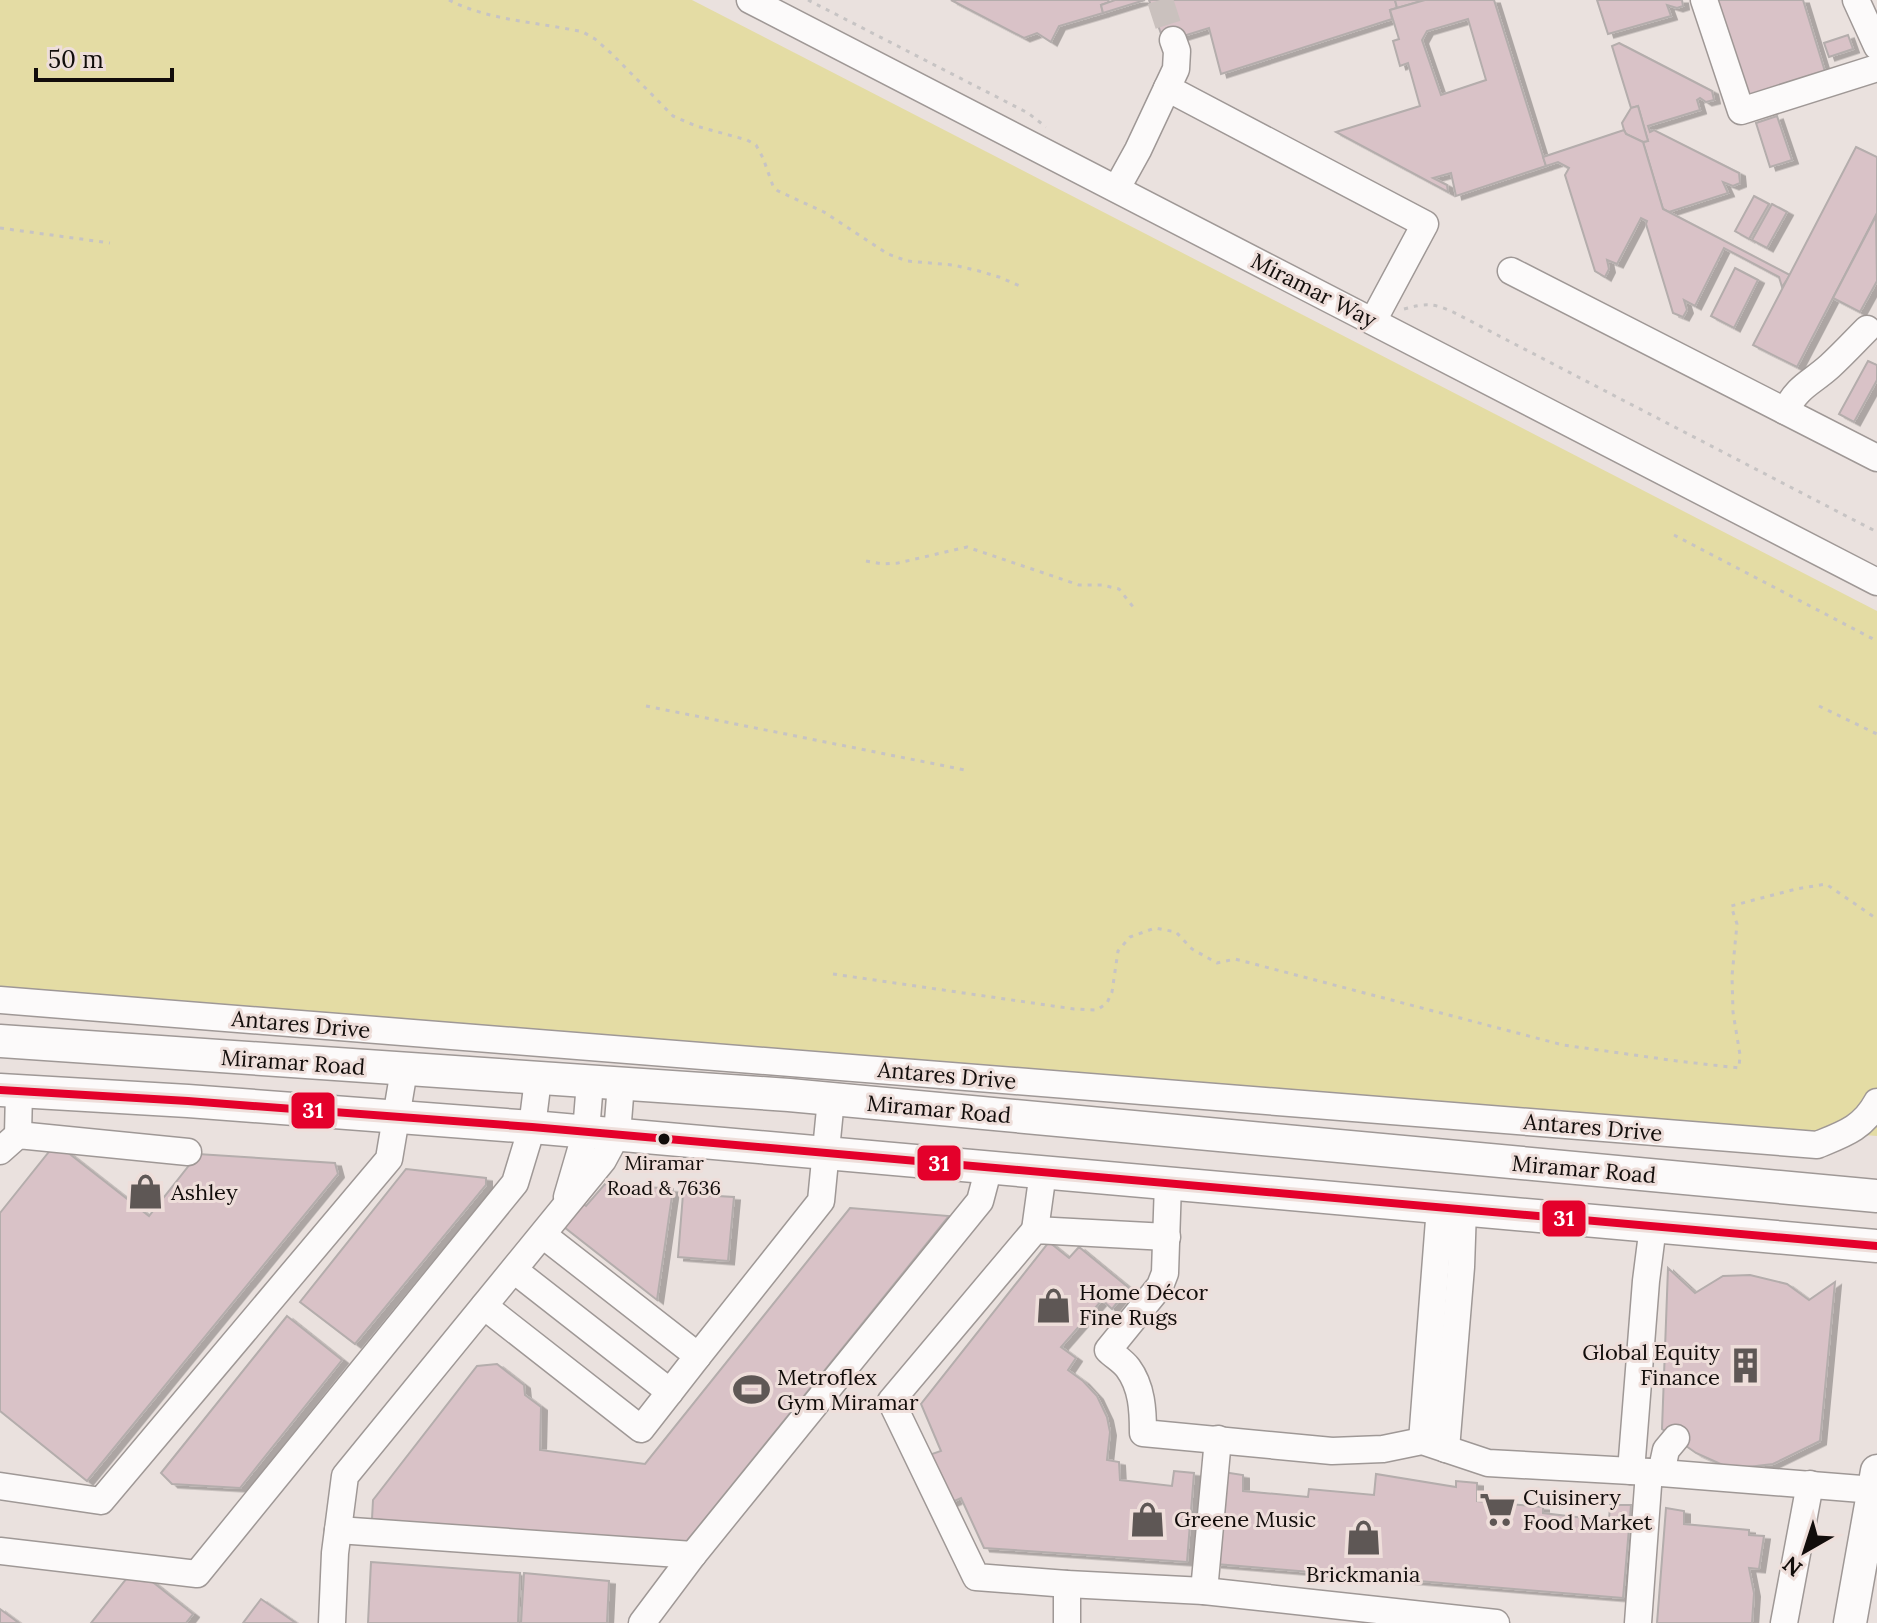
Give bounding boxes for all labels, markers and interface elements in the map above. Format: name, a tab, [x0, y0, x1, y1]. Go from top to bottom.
scale bar	[36, 32, 172, 82]
text: 50 m	[48, 44, 104, 75]
street label: Miramar Way	[1247, 246, 1382, 334]
street label: Antares Drive	[230, 1004, 372, 1044]
street label: Miramar Road	[220, 1043, 366, 1081]
street label: Antares Drive	[876, 1055, 1018, 1095]
street label: Miramar Road	[866, 1089, 1012, 1129]
line badge: 31	[290, 1091, 336, 1130]
text: 31	[302, 1096, 324, 1124]
street label: Antares Drive	[1522, 1107, 1664, 1147]
marker: Miramar Road & 7636	[656, 1131, 672, 1147]
line badge: 31	[916, 1144, 962, 1182]
text: 31	[928, 1149, 950, 1177]
street label: Miramar Road	[1511, 1149, 1657, 1189]
place label: Miramar Road & 7636	[607, 1150, 721, 1200]
shop icon: Ashley	[126, 1173, 164, 1211]
place label: Ashley	[170, 1178, 238, 1206]
line badge: 31	[1541, 1199, 1587, 1238]
text: 31	[1553, 1204, 1575, 1232]
place label: Home Décor Fine Rugs	[1079, 1278, 1209, 1331]
shop icon: Home Décor Fine Rugs	[1034, 1286, 1072, 1324]
place label: Global Equity Finance	[1582, 1338, 1720, 1391]
building icon: Global Equity Finance	[1727, 1346, 1765, 1384]
place label: Metroflex Gym Miramar	[777, 1363, 919, 1416]
sports icon: Metroflex Gym Miramar	[732, 1371, 770, 1409]
place label: Cuisinery Food Market	[1523, 1483, 1653, 1536]
supermarket icon: Cuisinery Food Market	[1478, 1491, 1516, 1529]
shop icon: Greene Music	[1129, 1500, 1167, 1538]
place label: Greene Music	[1174, 1505, 1316, 1533]
north arrow	[1765, 1511, 1845, 1591]
shop icon: Brickmania	[1344, 1519, 1382, 1557]
text: N	[1777, 1550, 1808, 1583]
place label: Brickmania	[1306, 1560, 1420, 1588]

